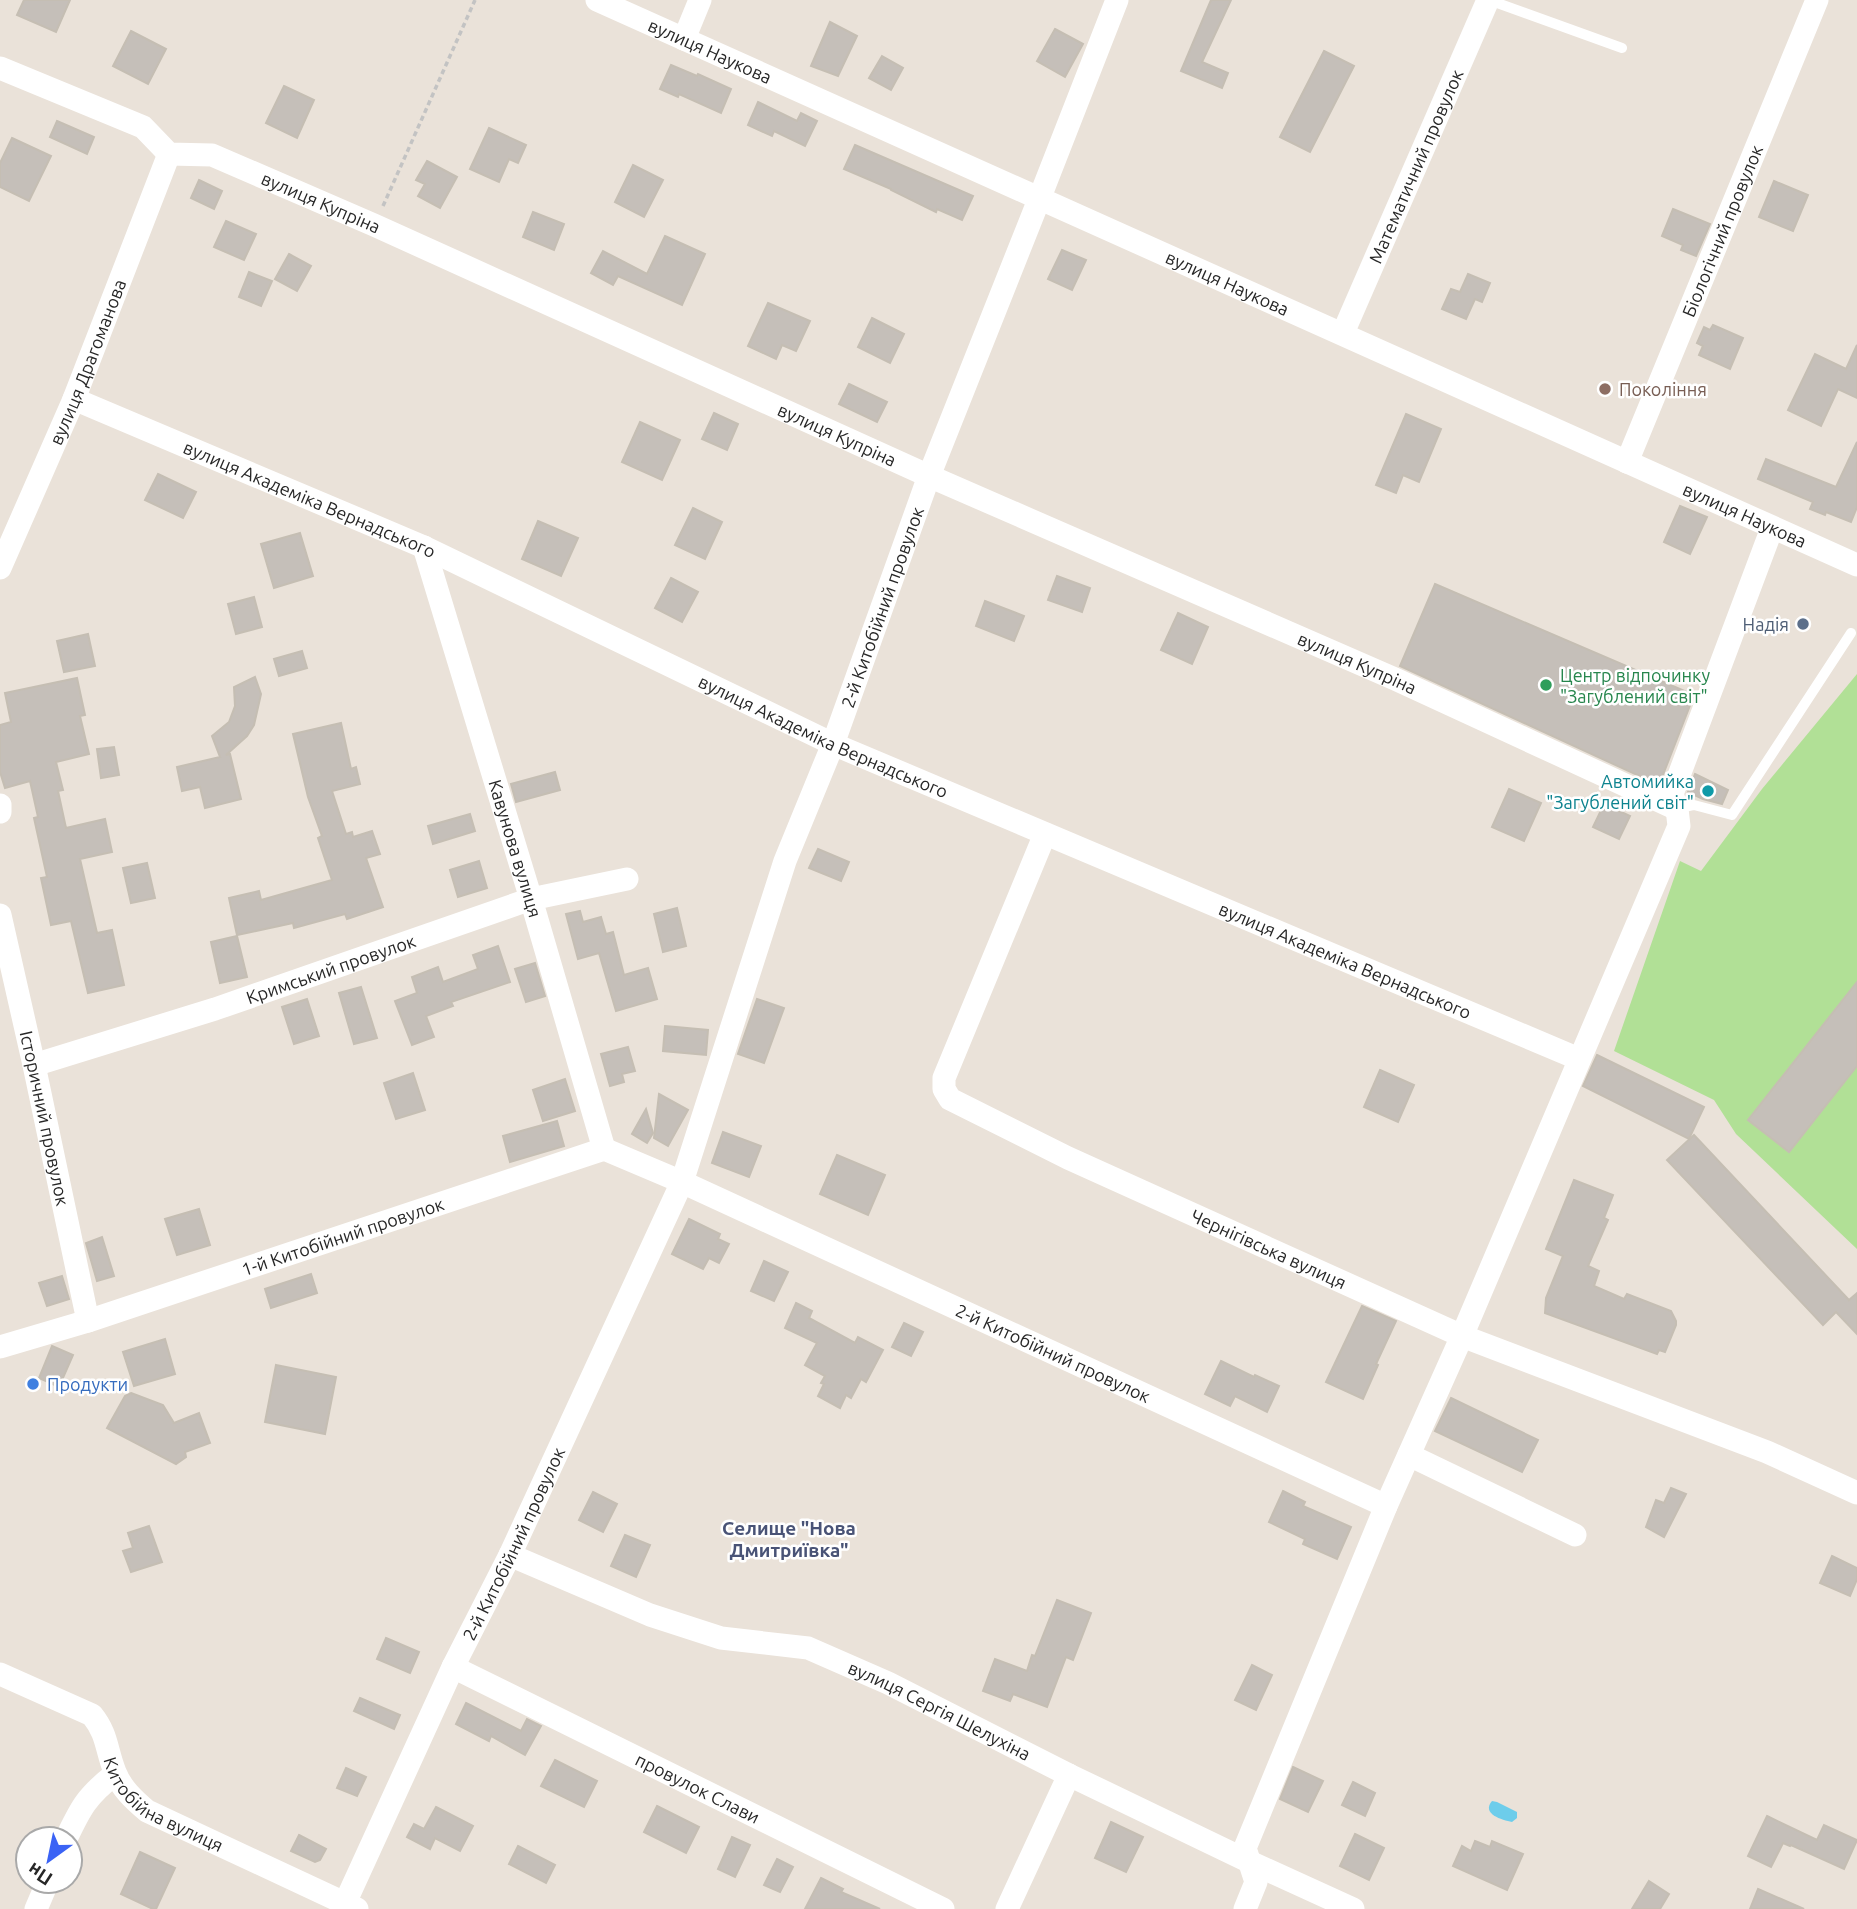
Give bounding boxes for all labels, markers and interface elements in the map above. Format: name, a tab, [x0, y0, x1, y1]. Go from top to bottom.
street label: вулиця Наукова	[645, 14, 775, 87]
street label: Математичний провулок	[1365, 66, 1467, 266]
street label: Біологічний провулок	[1678, 142, 1766, 320]
street label: вулиця Купріна	[258, 168, 384, 237]
street label: вулиця Наукова	[1163, 246, 1292, 319]
street label: вулиця Драгоманова	[45, 276, 130, 448]
place label: Покоління	[1619, 379, 1707, 399]
marker: Покоління	[1597, 381, 1613, 397]
street label: вулиця Купріна	[775, 399, 900, 470]
street label: вулиця Академіка Вернадського	[181, 437, 439, 561]
street label: вулиця Наукова	[1680, 478, 1810, 551]
street label: 2-й Китобійний провулок	[837, 504, 927, 710]
place label: Надія	[1743, 614, 1789, 634]
marker: Надія	[1795, 616, 1811, 632]
street label: вулиця Купріна	[1295, 628, 1420, 698]
place label: Центр відпочинку "Загублений світ"	[1560, 665, 1710, 706]
street label: вулиця Академіка Вернадського	[695, 671, 951, 801]
marker: Центр відпочинку "Загублений світ"	[1538, 677, 1554, 693]
place label: Автомийка "Загублений світ"	[1546, 771, 1694, 812]
street label: Кавунова вулиця	[485, 777, 546, 920]
marker: Автомийка "Загублений світ"	[1700, 783, 1716, 799]
street label: вулиця Академіка Вернадського	[1216, 898, 1474, 1022]
street label: Кримський провулок	[244, 930, 418, 1007]
street label: Історичний провулок	[17, 1029, 73, 1207]
street label: 1-й Китобійний провулок	[239, 1193, 446, 1279]
street label: Чернігівська вулиця	[1188, 1205, 1349, 1292]
street label: 2-й Китобійний провулок	[953, 1299, 1154, 1406]
place label: Продукти	[47, 1374, 128, 1394]
marker: Продукти	[25, 1376, 41, 1392]
street label: 2-й Китобійний провулок	[458, 1444, 568, 1643]
district label: Селище "Нова Дмитриївка"	[722, 1517, 856, 1561]
street label: вулиця Сергія Шелухіна	[845, 1657, 1034, 1764]
street label: провулок Слави	[632, 1749, 763, 1827]
street label: Китобійна вулиця	[100, 1754, 226, 1855]
north arrow	[14, 1825, 84, 1895]
text: Пн	[23, 1858, 56, 1890]

